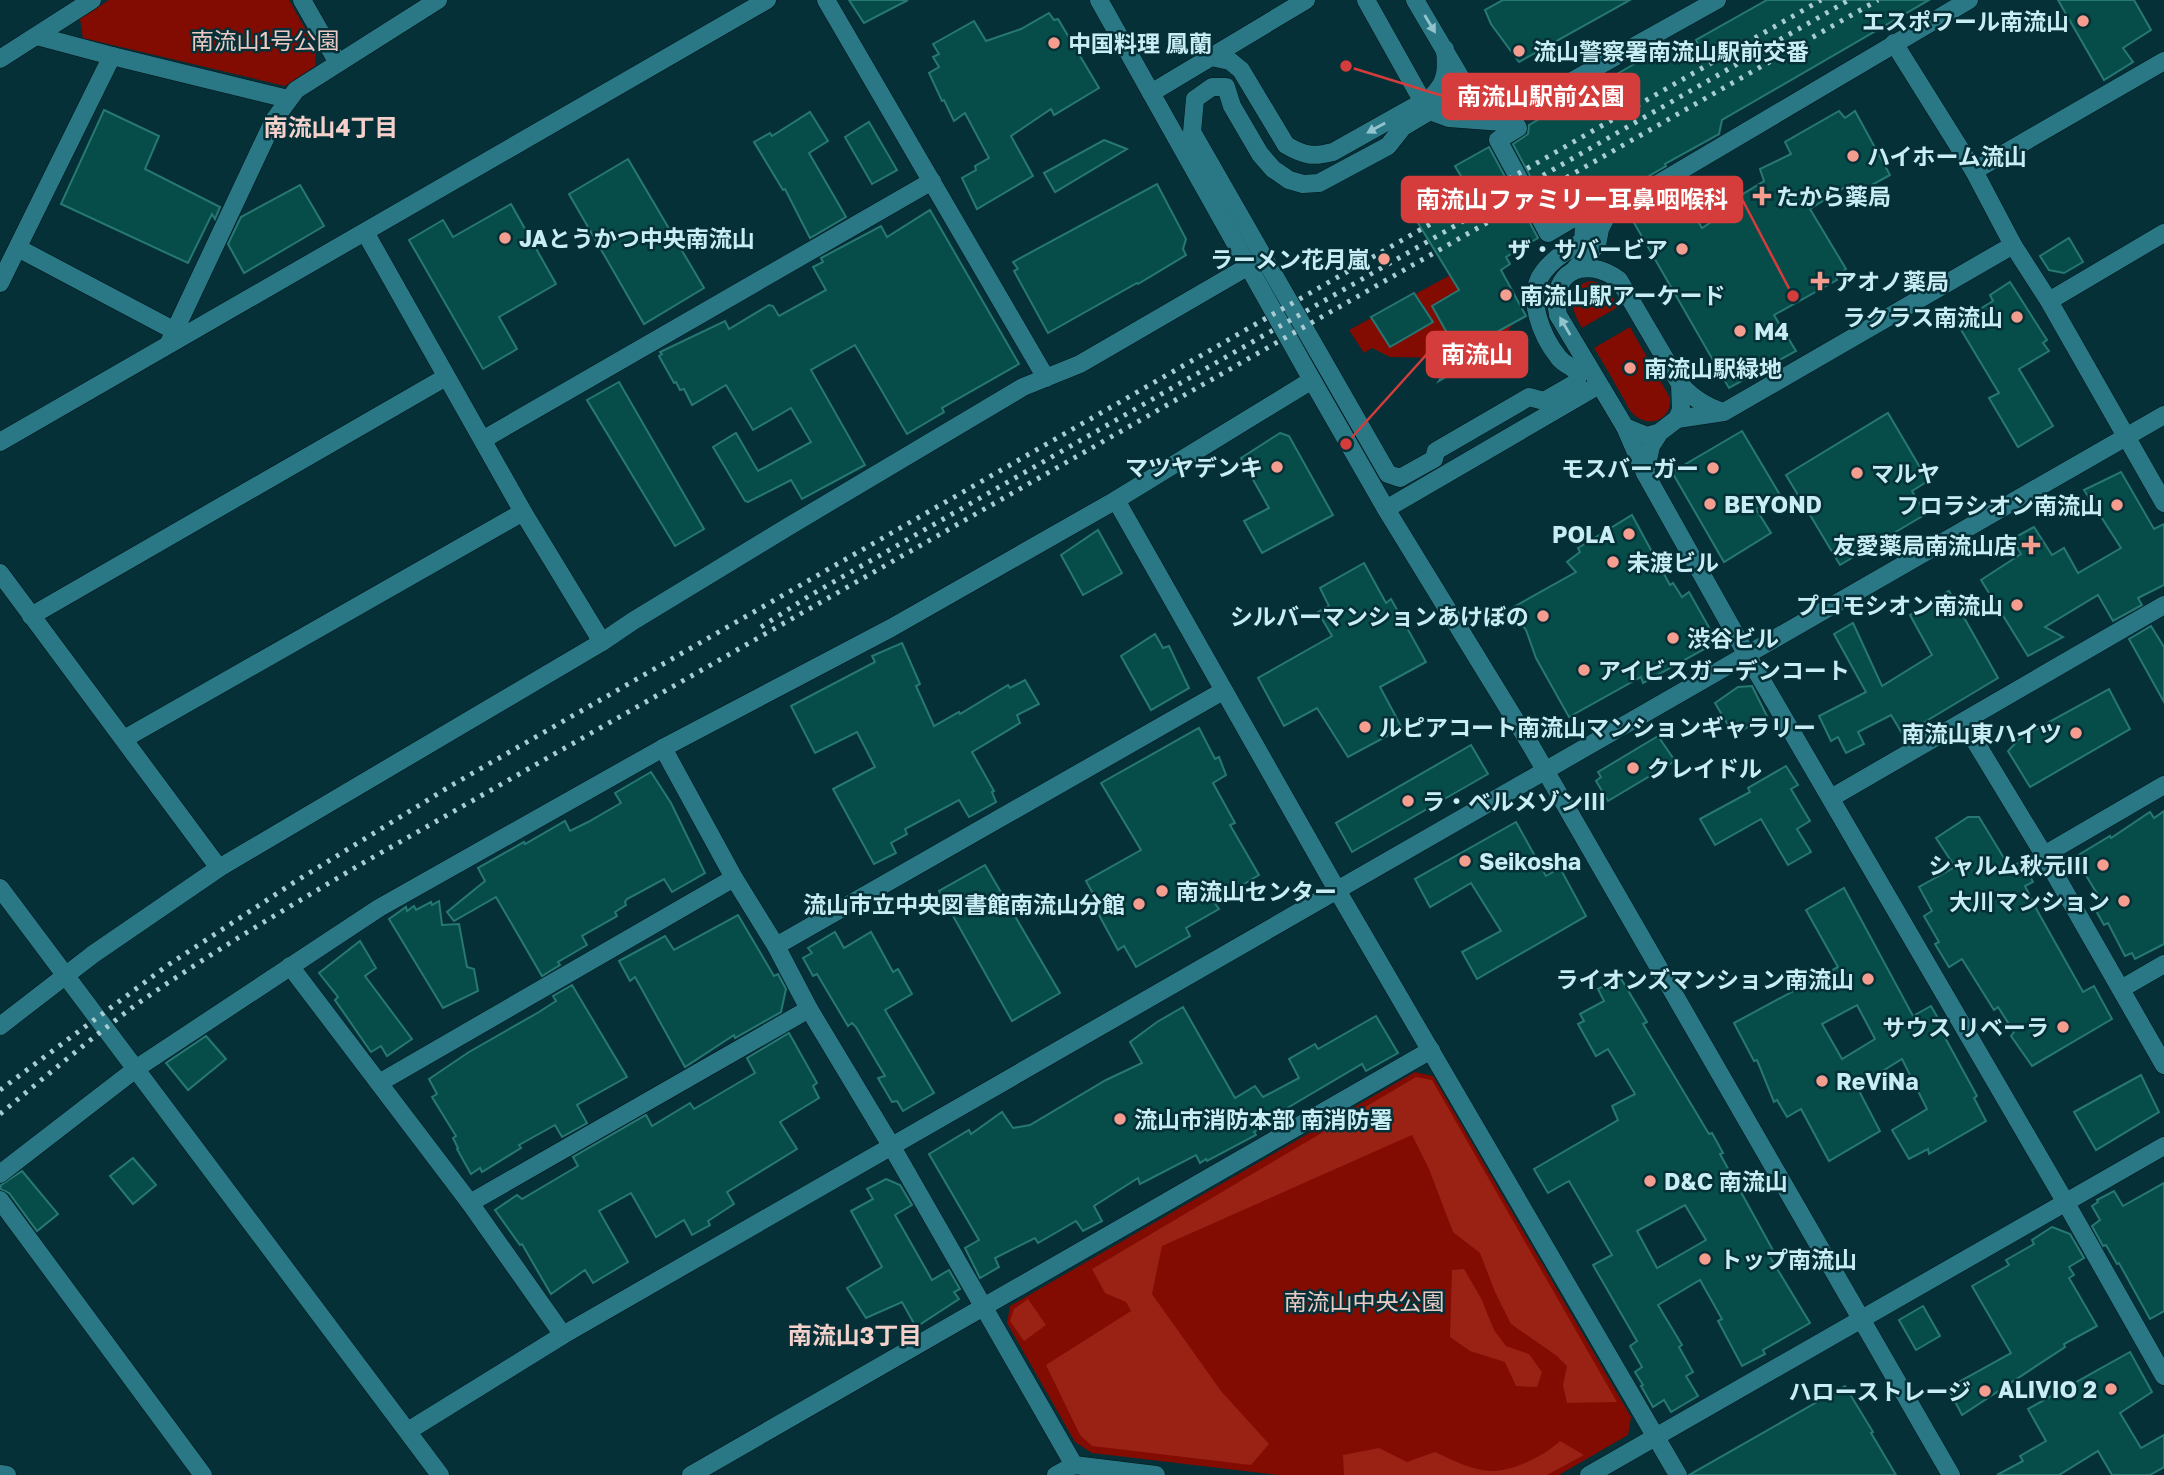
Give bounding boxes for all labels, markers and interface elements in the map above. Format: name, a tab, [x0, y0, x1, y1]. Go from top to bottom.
place label: エスポワール南流山	[1862, 7, 2069, 35]
marker: エスポワール南流山	[2075, 13, 2091, 29]
one-way arrow	[1424, 15, 1436, 34]
park label: 南流山1号公園	[190, 26, 340, 54]
place label: 中国料理 鳳蘭	[1068, 29, 1212, 57]
marker: 中国料理 鳳蘭	[1046, 35, 1062, 51]
place label: 流山警察署南流山駅前交番	[1533, 37, 1809, 65]
marker: 流山警察署南流山駅前交番	[1511, 43, 1527, 59]
callout: 南流山駅前公園	[1443, 74, 1639, 119]
text: 南流山駅前公園	[1457, 81, 1625, 110]
district label: 南流山4丁目	[264, 112, 399, 141]
one-way arrow	[1366, 122, 1386, 134]
place label: ハイホーム流山	[1867, 142, 2027, 170]
marker: ハイホーム流山	[1845, 148, 1861, 164]
callout: 南流山ファミリー耳鼻咽喉科	[1402, 177, 1742, 222]
place label: たから薬局	[1776, 182, 1891, 210]
text: 南流山ファミリー耳鼻咽喉科	[1416, 184, 1728, 213]
marker: たから薬局	[1754, 188, 1770, 204]
place label: JAとうかつ中央南流山	[519, 224, 755, 252]
marker: JAとうかつ中央南流山	[497, 230, 513, 246]
place label: ザ・サバービア	[1508, 235, 1668, 263]
marker: ザ・サバービア	[1674, 241, 1690, 257]
place label: ラーメン花月嵐	[1210, 245, 1370, 273]
marker: ラーメン花月嵐	[1376, 251, 1392, 267]
place label: アオノ薬局	[1834, 267, 1949, 295]
marker: アオノ薬局	[1812, 273, 1828, 289]
place label: 南流山駅アーケード	[1520, 281, 1726, 309]
marker: 南流山駅アーケード	[1498, 287, 1514, 303]
place label: ラクラス南流山	[1842, 303, 2003, 331]
marker: ラクラス南流山	[2009, 309, 2025, 325]
one-way arrow	[1559, 317, 1571, 336]
place label: M4	[1754, 317, 1789, 345]
marker: M4	[1732, 323, 1748, 339]
callout: 南流山	[1427, 332, 1527, 377]
text: 南流山	[1441, 339, 1513, 368]
place label: 南流山駅緑地	[1644, 354, 1782, 382]
marker: 南流山駅緑地	[1622, 360, 1638, 376]
place label: マツヤデンキ	[1125, 453, 1263, 481]
place label: モスバーガー	[1561, 454, 1699, 482]
marker: マツヤデンキ	[1269, 459, 1285, 475]
place label: マルヤ	[1871, 459, 1940, 487]
marker: モスバーガー	[1705, 460, 1721, 476]
marker: マルヤ	[1849, 465, 1865, 481]
place label: BEYOND	[1724, 490, 1822, 518]
place label: フロラシオン南流山	[1896, 491, 2103, 519]
marker: BEYOND	[1702, 496, 1718, 512]
marker: フロラシオン南流山	[2109, 497, 2125, 513]
place label: POLA	[1552, 520, 1616, 548]
marker: POLA	[1621, 526, 1637, 542]
place label: 友愛薬局南流山店	[1833, 531, 2017, 559]
marker: 友愛薬局南流山店	[2023, 537, 2039, 553]
place label: 未渡ビル	[1627, 548, 1719, 576]
marker: 未渡ビル	[1605, 554, 1621, 570]
place label: プロモシオン南流山	[1796, 591, 2003, 619]
marker: プロモシオン南流山	[2009, 597, 2025, 613]
place label: シルバーマンションあけぼの	[1230, 602, 1529, 630]
marker: シルバーマンションあけぼの	[1535, 608, 1551, 624]
place label: 渋谷ビル	[1687, 624, 1779, 652]
marker: 渋谷ビル	[1665, 630, 1681, 646]
place label: アイビスガーデンコート	[1598, 656, 1850, 684]
marker: アイビスガーデンコート	[1576, 662, 1592, 678]
place label: ルピアコート南流山マンションギャラリー	[1379, 713, 1816, 741]
marker: ルピアコート南流山マンションギャラリー	[1357, 719, 1373, 735]
place label: 南流山東ハイツ	[1901, 719, 2062, 747]
marker: 南流山東ハイツ	[2068, 725, 2084, 741]
place label: クレイドル	[1647, 754, 1762, 782]
marker: クレイドル	[1625, 760, 1641, 776]
place label: ラ・ベルメゾンⅢ	[1422, 787, 1606, 815]
marker: ラ・ベルメゾンⅢ	[1400, 793, 1416, 809]
place label: Seikosha	[1479, 847, 1581, 875]
place label: シャルム秋元Ⅲ	[1928, 851, 2089, 879]
marker: Seikosha	[1457, 853, 1473, 869]
marker: シャルム秋元Ⅲ	[2095, 857, 2111, 873]
place label: 南流山センター	[1176, 877, 1337, 905]
marker: 南流山センター	[1154, 883, 1170, 899]
place label: 大川マンション	[1949, 887, 2110, 915]
place label: 流山市立中央図書館南流山分館	[803, 890, 1125, 918]
marker: 大川マンション	[2116, 893, 2132, 909]
marker: 流山市立中央図書館南流山分館	[1131, 896, 1147, 912]
place label: ライオンズマンション南流山	[1555, 965, 1854, 993]
marker: ライオンズマンション南流山	[1860, 971, 1876, 987]
place label: サウス リベーラ	[1882, 1013, 2049, 1041]
marker: サウス リベーラ	[2055, 1019, 2071, 1035]
place label: ReViNa	[1836, 1067, 1919, 1095]
marker: ReViNa	[1814, 1073, 1830, 1089]
place label: 流山市消防本部 南消防署	[1134, 1105, 1393, 1133]
marker: 流山市消防本部 南消防署	[1112, 1111, 1128, 1127]
place label: D&C 南流山	[1664, 1167, 1788, 1195]
marker: D&C 南流山	[1642, 1173, 1658, 1189]
place label: トップ南流山	[1719, 1245, 1857, 1273]
marker: トップ南流山	[1697, 1251, 1713, 1267]
park label: 南流山中央公園	[1284, 1287, 1445, 1315]
district label: 南流山3丁目	[788, 1320, 922, 1349]
place label: ALIVIO 2	[1998, 1375, 2097, 1403]
place label: ハローストレージ	[1789, 1377, 1971, 1405]
marker: ALIVIO 2	[2103, 1381, 2119, 1397]
marker: ハローストレージ	[1977, 1383, 1993, 1399]

